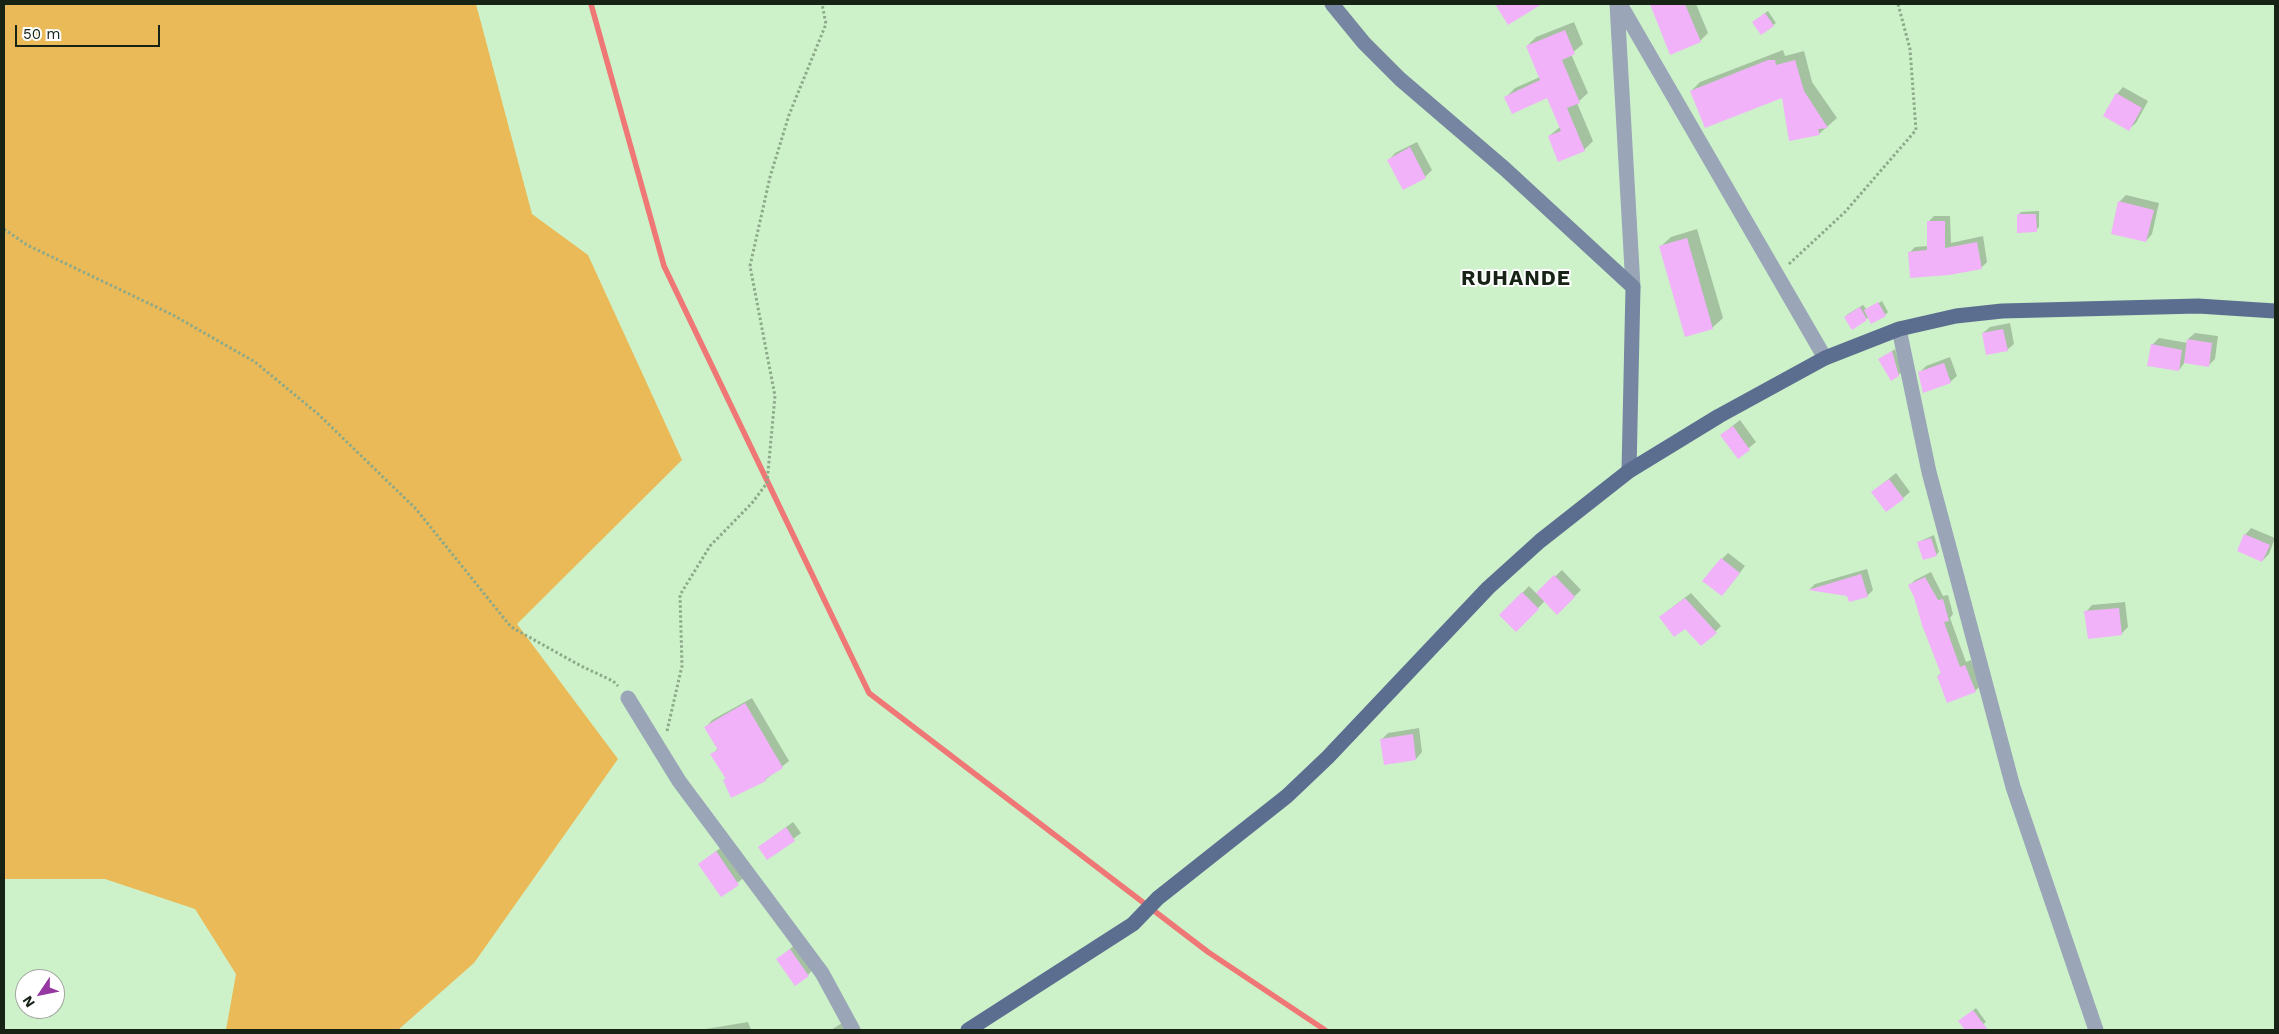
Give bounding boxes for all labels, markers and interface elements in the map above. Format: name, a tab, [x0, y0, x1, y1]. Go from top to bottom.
scale bar	[18, 15, 162, 47]
text: 50 m	[23, 25, 60, 43]
district label: RUHANDE	[1460, 266, 1572, 292]
north arrow	[15, 969, 65, 1019]
text: N	[19, 993, 38, 1011]

